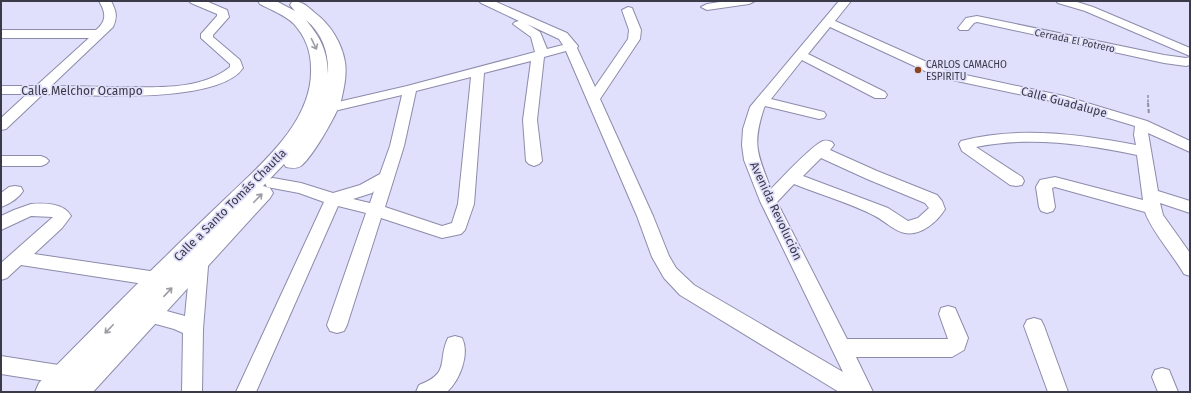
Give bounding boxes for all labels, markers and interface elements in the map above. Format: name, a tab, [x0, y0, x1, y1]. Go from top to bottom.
street label: Cerrada El Potrero	[1033, 27, 1116, 55]
one-way arrow	[311, 37, 318, 49]
place label: CARLOS CAMACHO ESPIRITU	[926, 59, 1007, 83]
marker: CARLOS CAMACHO ESPIRITU	[913, 65, 923, 75]
street label: Calle Melchor Ocampo	[21, 84, 143, 98]
street label: Calle Guadalupe	[1019, 84, 1109, 120]
street label: Calle a Santo Tomás Chautla	[171, 146, 289, 264]
street label: Avenida Revolución	[747, 160, 805, 262]
one-way arrow	[253, 193, 263, 203]
one-way arrow	[163, 287, 172, 297]
one-way arrow	[104, 324, 113, 334]

